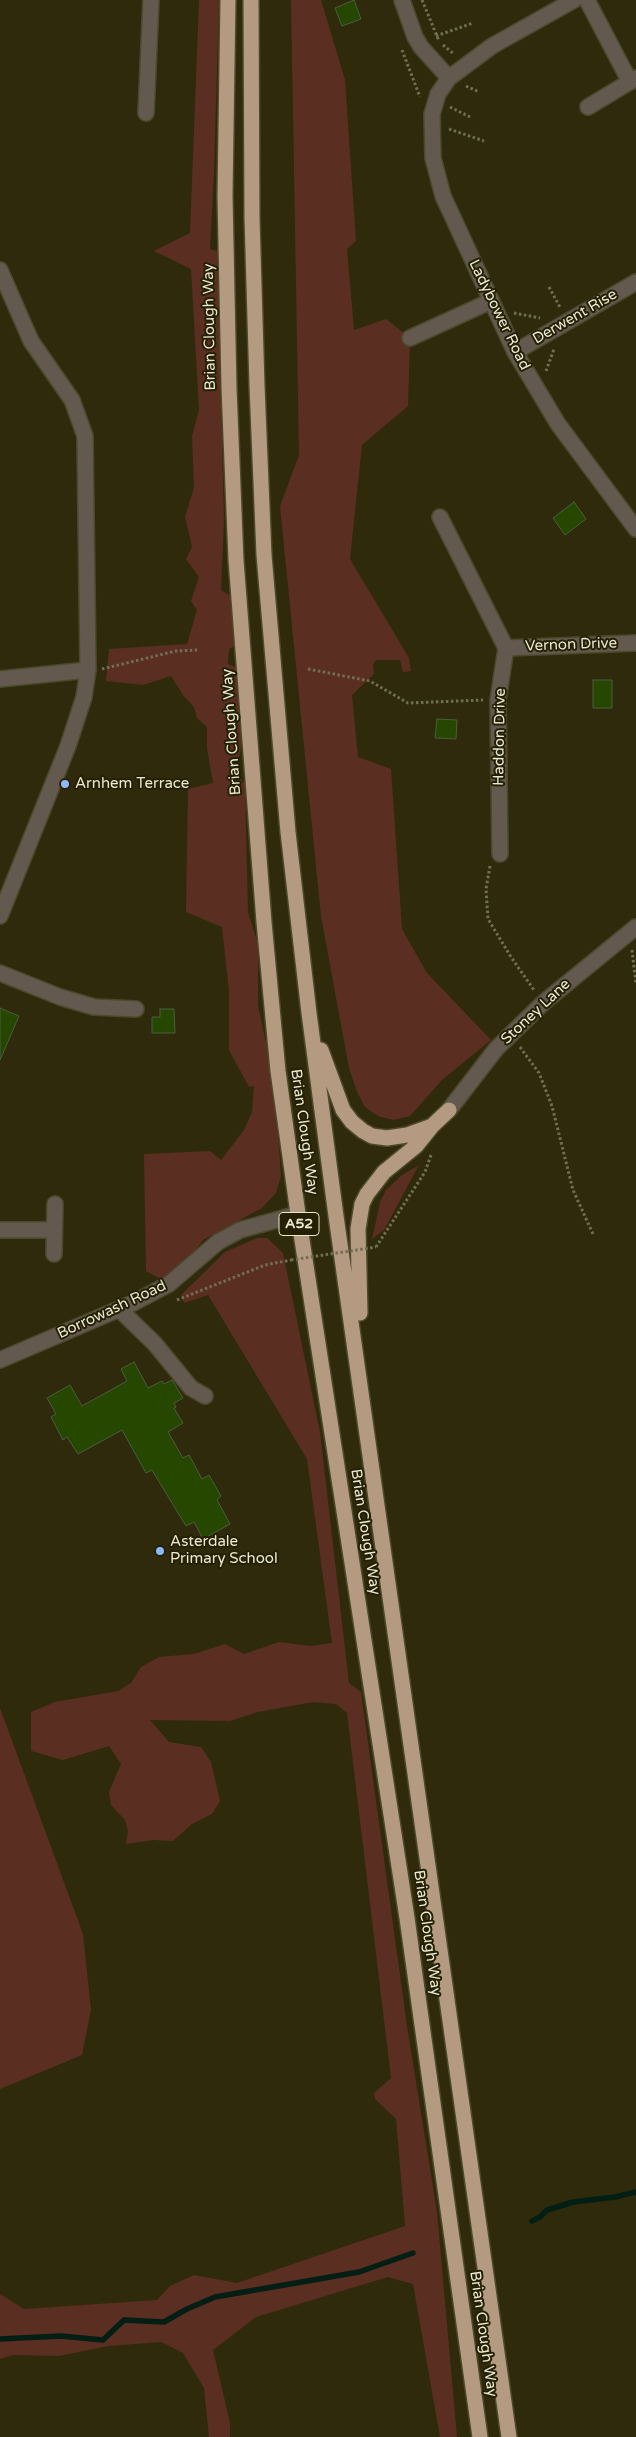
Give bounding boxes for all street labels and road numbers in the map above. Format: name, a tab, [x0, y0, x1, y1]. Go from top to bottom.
street label: Ladybower Road	[464, 257, 534, 373]
street label: Brian Clough Way	[200, 263, 220, 391]
street label: Derwent Rise	[530, 286, 620, 348]
street label: Vernon Drive	[525, 634, 617, 656]
street label: Brian Clough Way	[219, 668, 245, 796]
street label: Haddon Drive	[490, 688, 510, 786]
street label: Stoney Lane	[498, 975, 574, 1049]
street label: Brian Clough Way	[286, 1068, 322, 1196]
road number: A52	[279, 1212, 319, 1236]
street label: Borrowash Road	[55, 1277, 169, 1343]
street label: Brian Clough Way	[346, 1468, 384, 1596]
street label: Brian Clough Way	[409, 1869, 445, 1997]
street label: Brian Clough Way	[465, 2270, 501, 2398]

